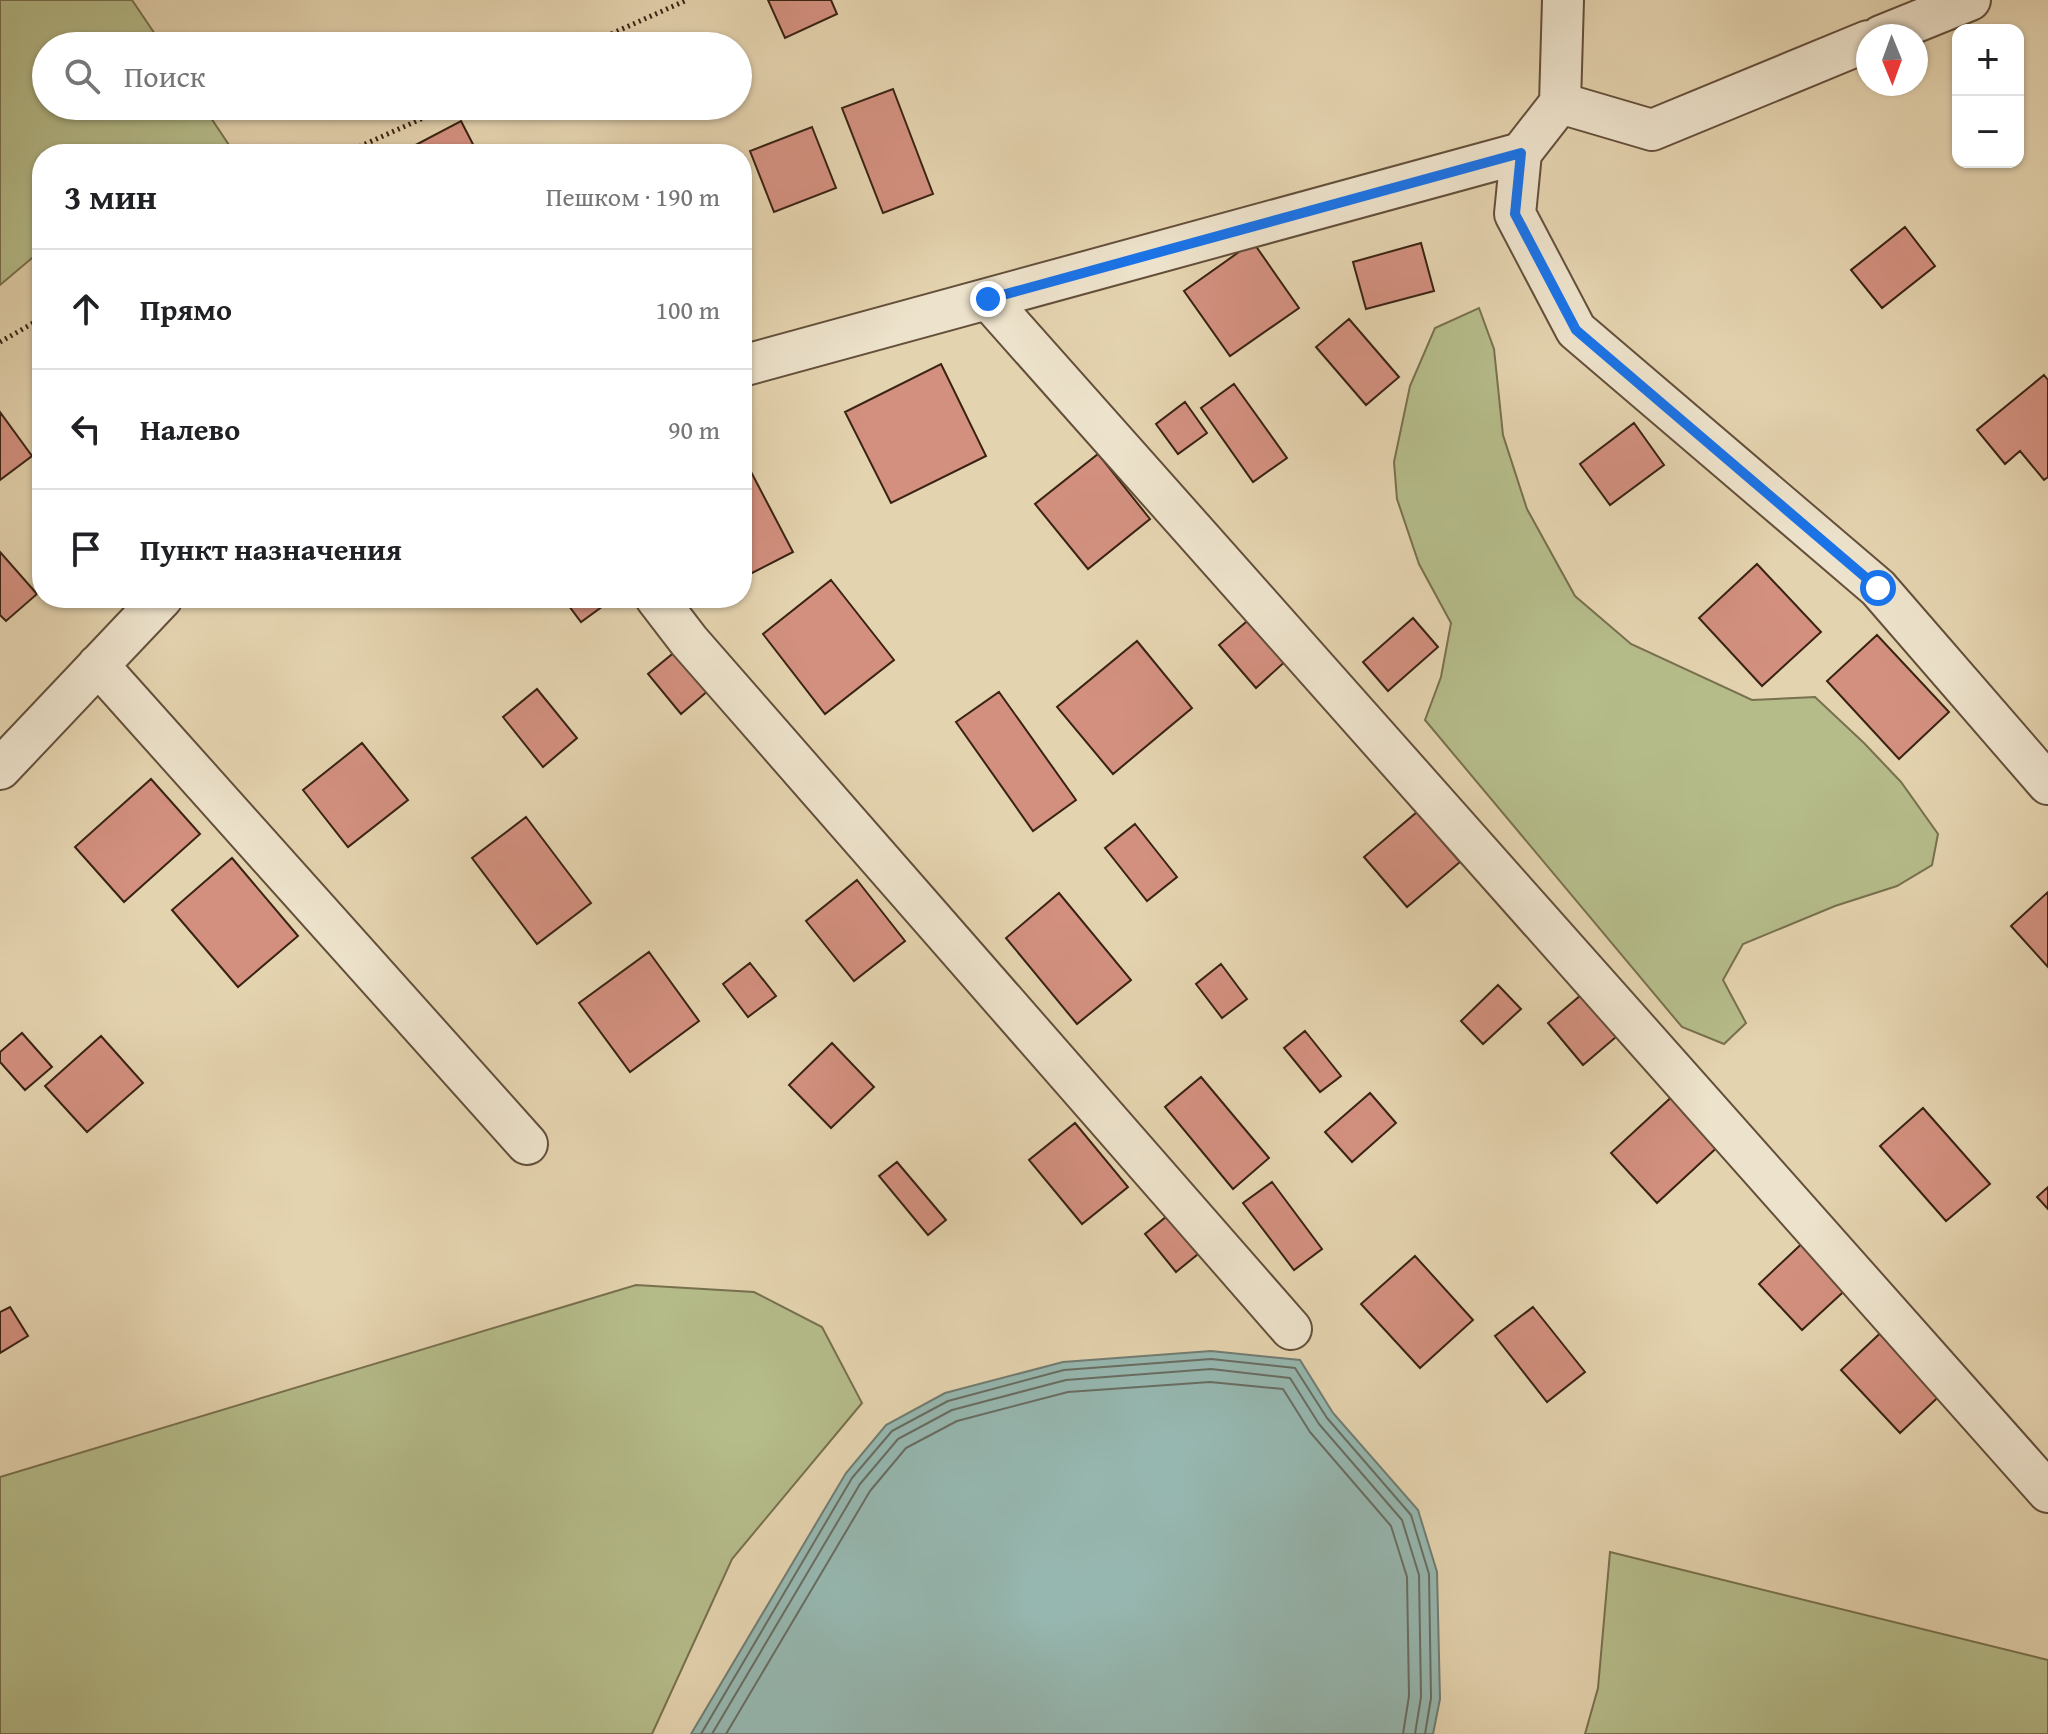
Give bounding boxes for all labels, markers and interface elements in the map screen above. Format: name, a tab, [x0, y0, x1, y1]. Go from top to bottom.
north arrow	[1856, 24, 1928, 96]
map controls	[1952, 24, 2024, 168]
button: +	[1952, 24, 2024, 96]
search box	[32, 32, 752, 120]
icon: search	[60, 54, 104, 98]
text: Поиск	[124, 54, 206, 98]
button: −	[1952, 96, 2024, 168]
text: 3 мин	[64, 172, 157, 221]
text: Пешком · 190 m	[546, 177, 720, 216]
route end	[970, 281, 1006, 317]
icon: ahead	[64, 287, 108, 331]
text: Прямо	[140, 287, 232, 331]
text: 100 m	[655, 290, 720, 329]
icon: left	[64, 407, 108, 451]
text: Налево	[140, 407, 240, 451]
text: 90 m	[668, 410, 720, 449]
icon: arrive	[64, 527, 108, 571]
text: Пункт назначения	[140, 527, 402, 571]
route start	[1860, 570, 1896, 606]

